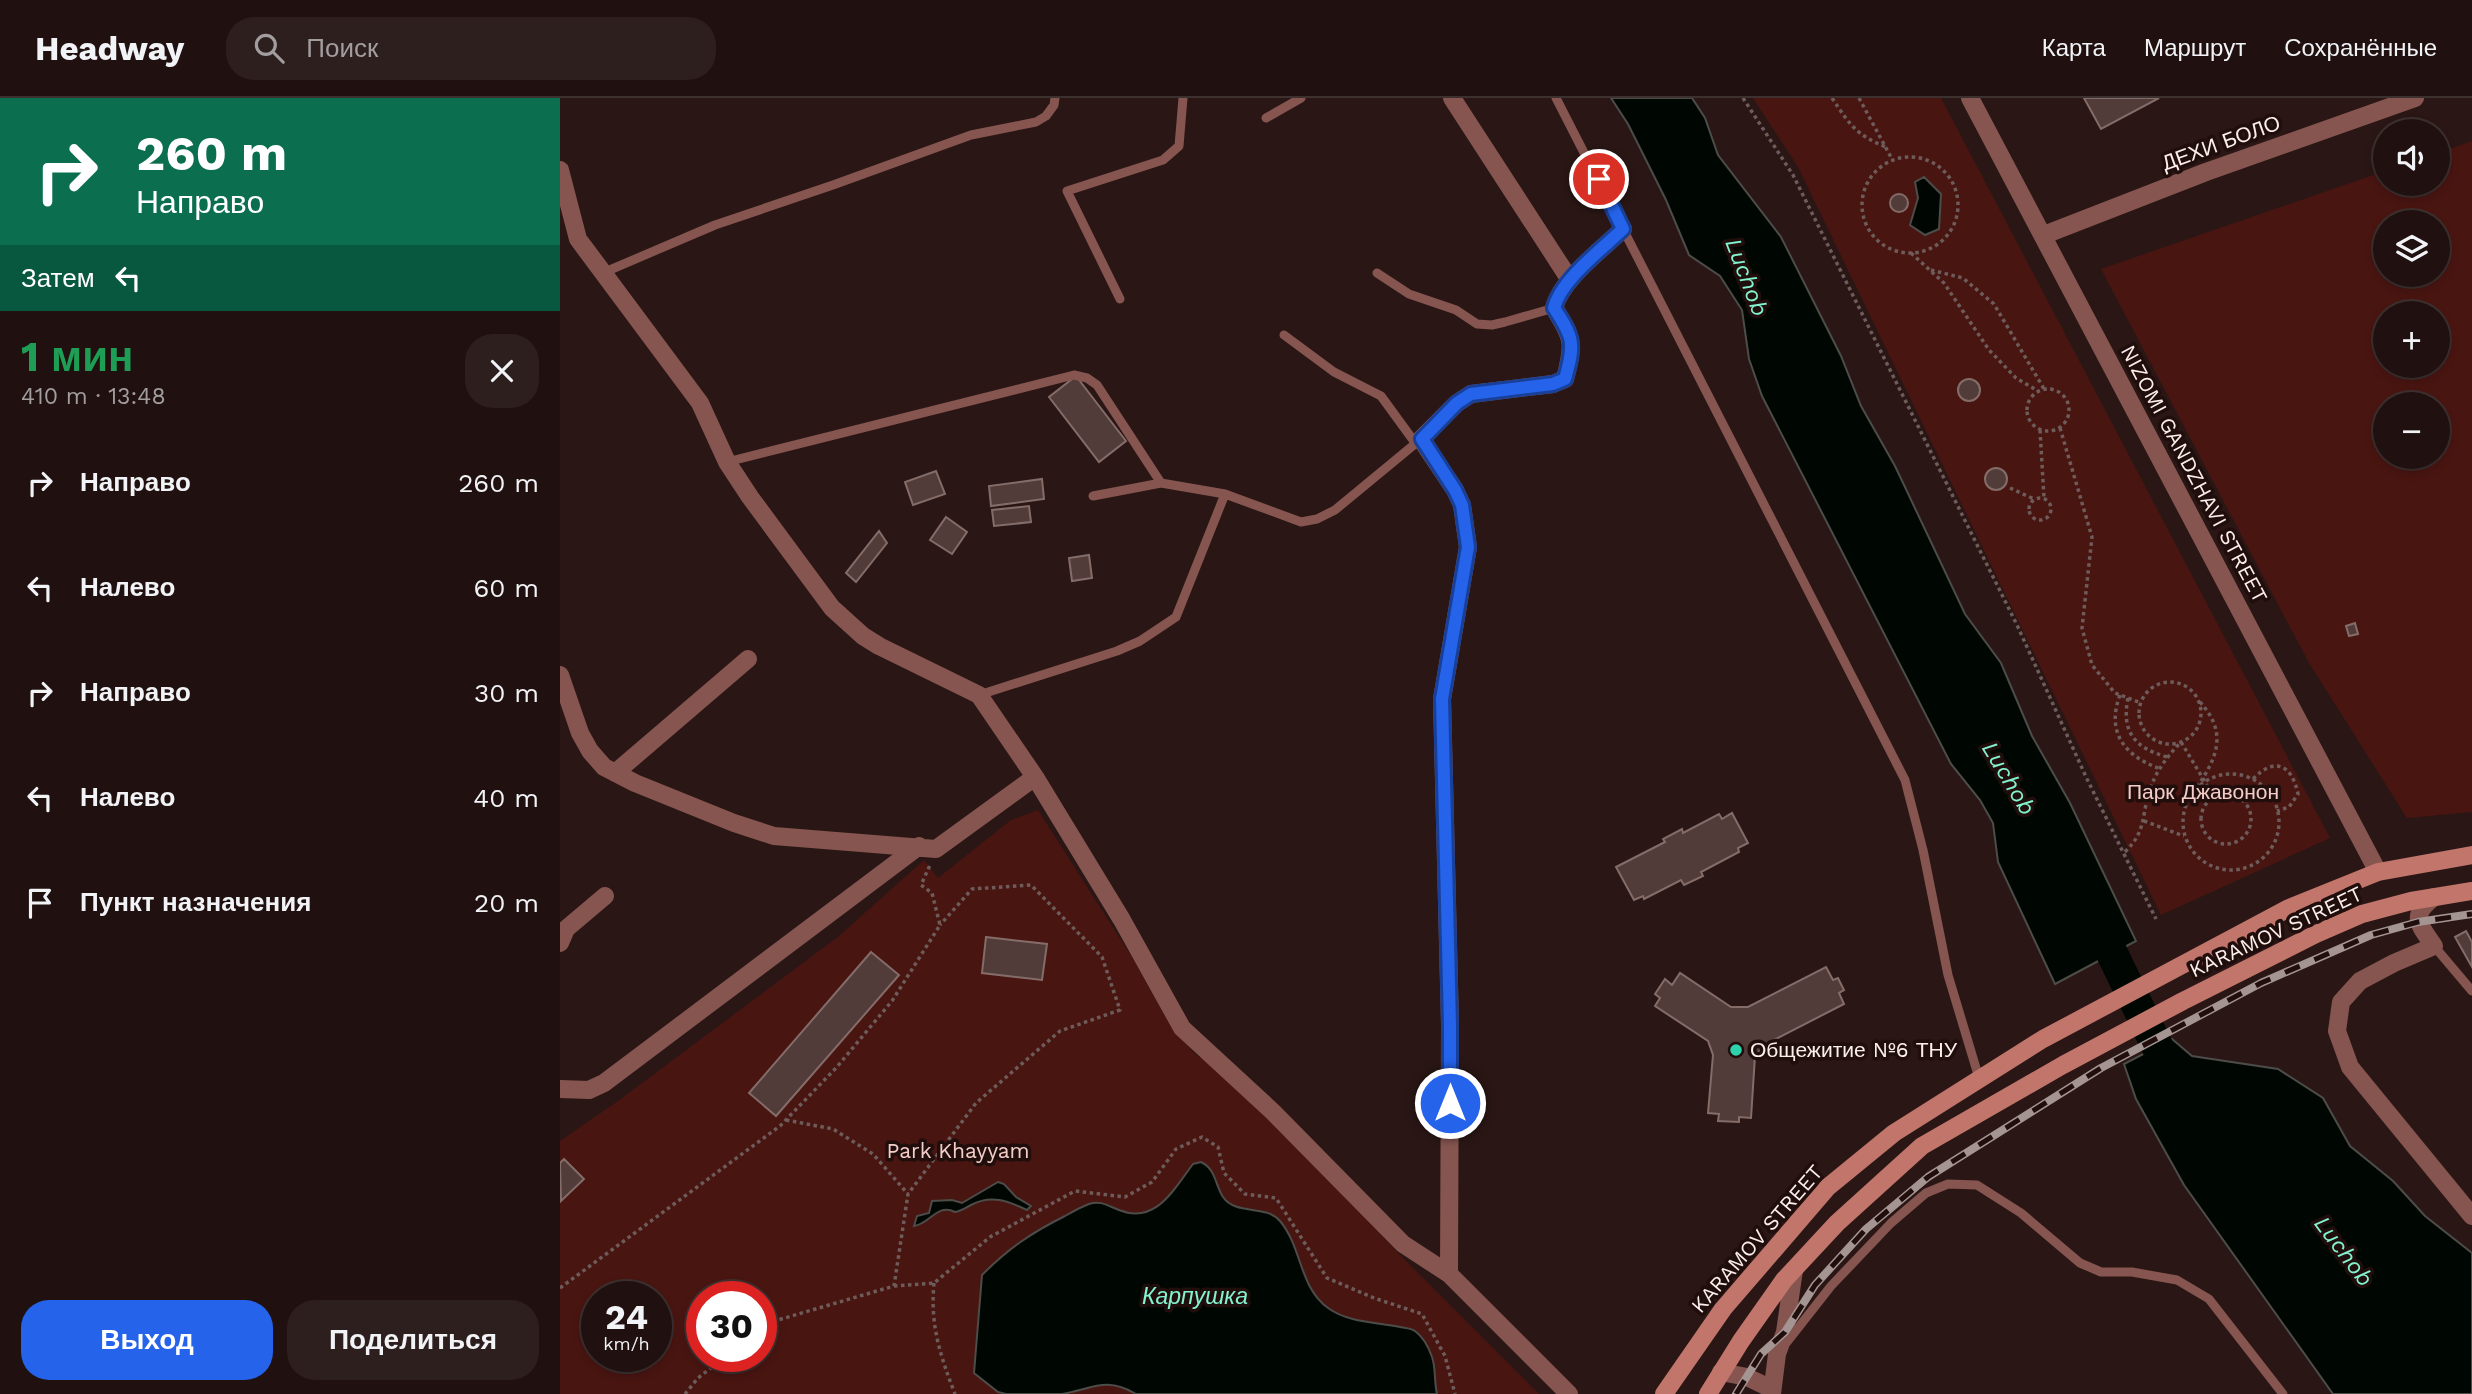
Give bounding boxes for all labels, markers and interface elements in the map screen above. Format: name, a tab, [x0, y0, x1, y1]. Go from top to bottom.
search box	[226, 17, 716, 80]
text: Headway	[35, 29, 184, 68]
icon: search	[250, 29, 288, 67]
text: Поиск	[306, 33, 378, 63]
text: Карта	[2042, 34, 2106, 62]
text: Маршрут	[2144, 34, 2246, 62]
text: Сохранённые	[2284, 34, 2437, 62]
street label: ДЕХИ БОЛО	[2158, 110, 2283, 176]
map controls	[2373, 119, 2450, 469]
button: sound	[2373, 119, 2450, 196]
text: 260 m	[136, 124, 287, 182]
icon: right	[21, 126, 112, 217]
pin	[1569, 149, 1629, 209]
icon: arrive	[1580, 160, 1618, 198]
text: Направо	[136, 183, 264, 221]
button: layers	[2373, 210, 2450, 287]
water label: Luchob	[1719, 235, 1774, 320]
icon: left	[109, 259, 147, 297]
text: Затем	[21, 263, 95, 293]
button: +	[2373, 301, 2450, 378]
text: 1 мин	[21, 332, 133, 381]
button: close	[465, 334, 539, 408]
street label: NIZOMI GANDZHAVI STREET	[2116, 341, 2273, 607]
text: 410 m · 13:48	[21, 383, 166, 410]
button: −	[2373, 392, 2450, 469]
icon: right	[21, 464, 59, 502]
text: Направо	[80, 467, 191, 497]
text: 260 m	[458, 468, 539, 498]
icon: left	[21, 569, 59, 607]
text: Налево	[80, 572, 175, 602]
text: 60 m	[473, 573, 539, 603]
icon: right	[21, 674, 59, 712]
text: Направо	[80, 677, 191, 707]
text: 30 m	[474, 678, 539, 708]
water label: Luchob	[1976, 737, 2041, 820]
icon: left	[21, 779, 59, 817]
park label: Парк Джавонон	[2127, 779, 2279, 804]
text: Налево	[80, 782, 175, 812]
text: 40 m	[473, 783, 539, 813]
street label: KARAMOV STREET	[2185, 880, 2366, 983]
icon: arrive	[21, 884, 59, 922]
text: Пункт назначения	[80, 887, 311, 917]
text: 20 m	[474, 888, 539, 918]
place label: Общежитие №6 ТНУ	[1750, 1037, 1958, 1062]
marker: Общежитие №6 ТНУ	[1728, 1042, 1744, 1058]
position arrow	[1413, 1066, 1487, 1140]
park label: Park Khayyam	[886, 1138, 1030, 1163]
street label: KARAMOV STREET	[1686, 1159, 1828, 1318]
water label: Luchob	[2308, 1211, 2379, 1292]
speed limit sign: 30	[686, 1281, 777, 1372]
water label: Карпушка	[1142, 1283, 1248, 1310]
text: 24	[605, 1296, 648, 1338]
button: Выход	[21, 1300, 273, 1380]
button: Поделиться	[287, 1300, 539, 1380]
text: km/h	[603, 1333, 650, 1354]

